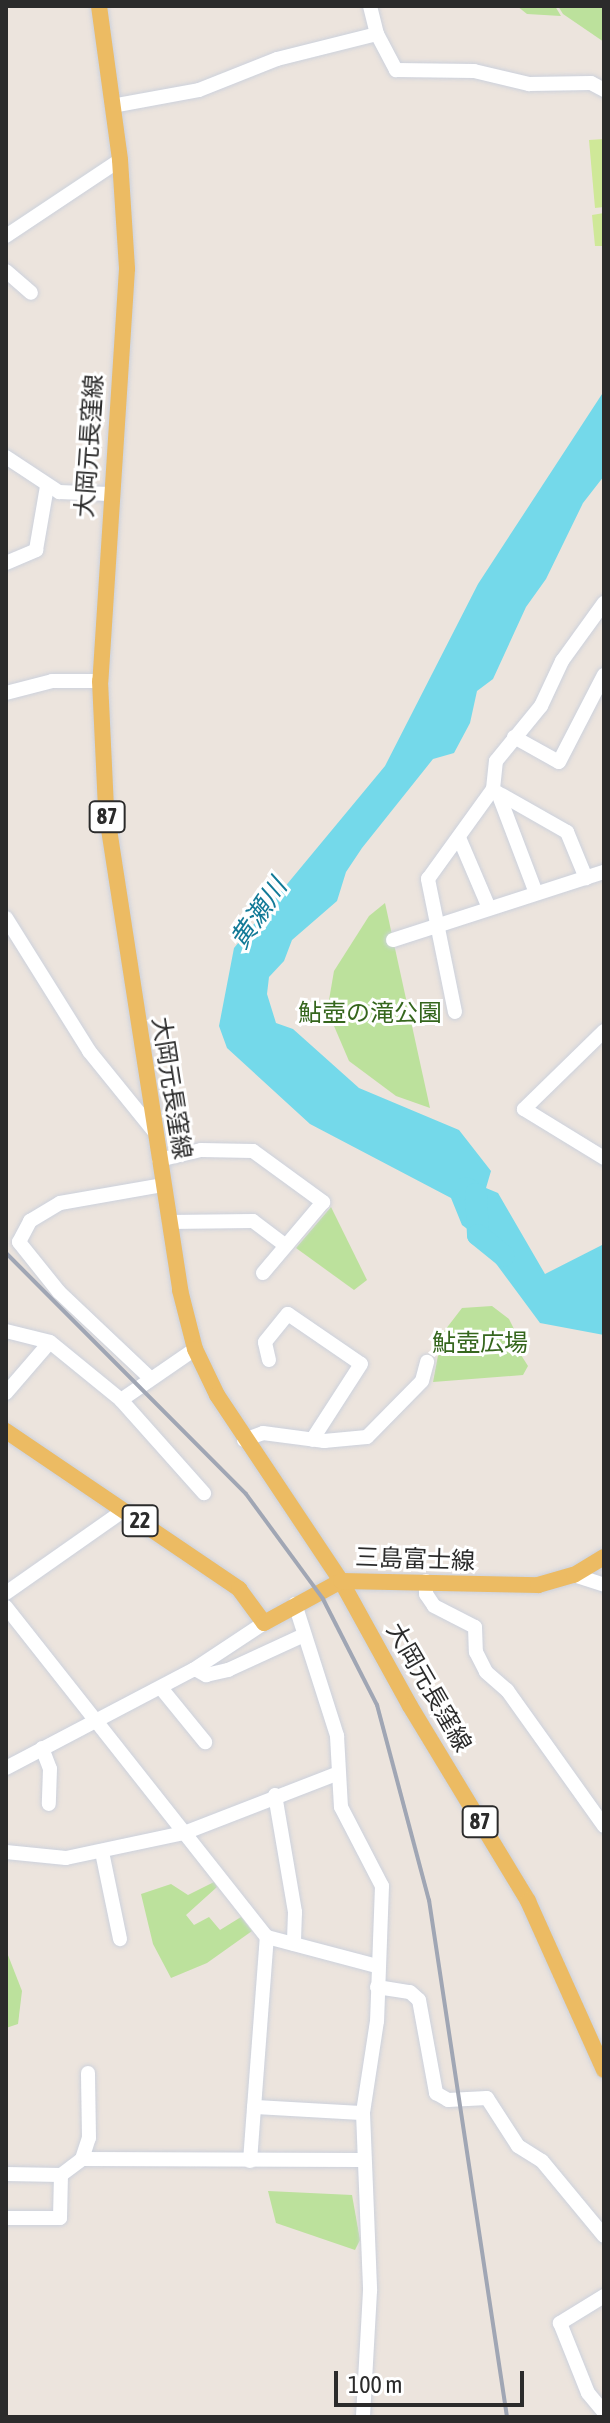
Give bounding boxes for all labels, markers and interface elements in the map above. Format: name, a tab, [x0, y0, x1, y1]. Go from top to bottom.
street label: 大岡元長窪線	[70, 373, 108, 519]
road number: 87	[87, 799, 127, 835]
water label: 黄瀬川	[224, 873, 294, 955]
park label: 鮎壺の滝公園	[298, 999, 442, 1027]
street label: 大岡元長窪線	[147, 1015, 197, 1161]
park label: 鮎壺広場	[432, 1329, 528, 1357]
road number: 22	[120, 1503, 160, 1539]
street label: 三島富士線	[355, 1543, 475, 1575]
street label: 大岡元長窪線	[381, 1617, 477, 1757]
road number: 87	[460, 1804, 500, 1840]
scale bar	[338, 2355, 528, 2405]
text: 100 m	[348, 2371, 402, 2398]

